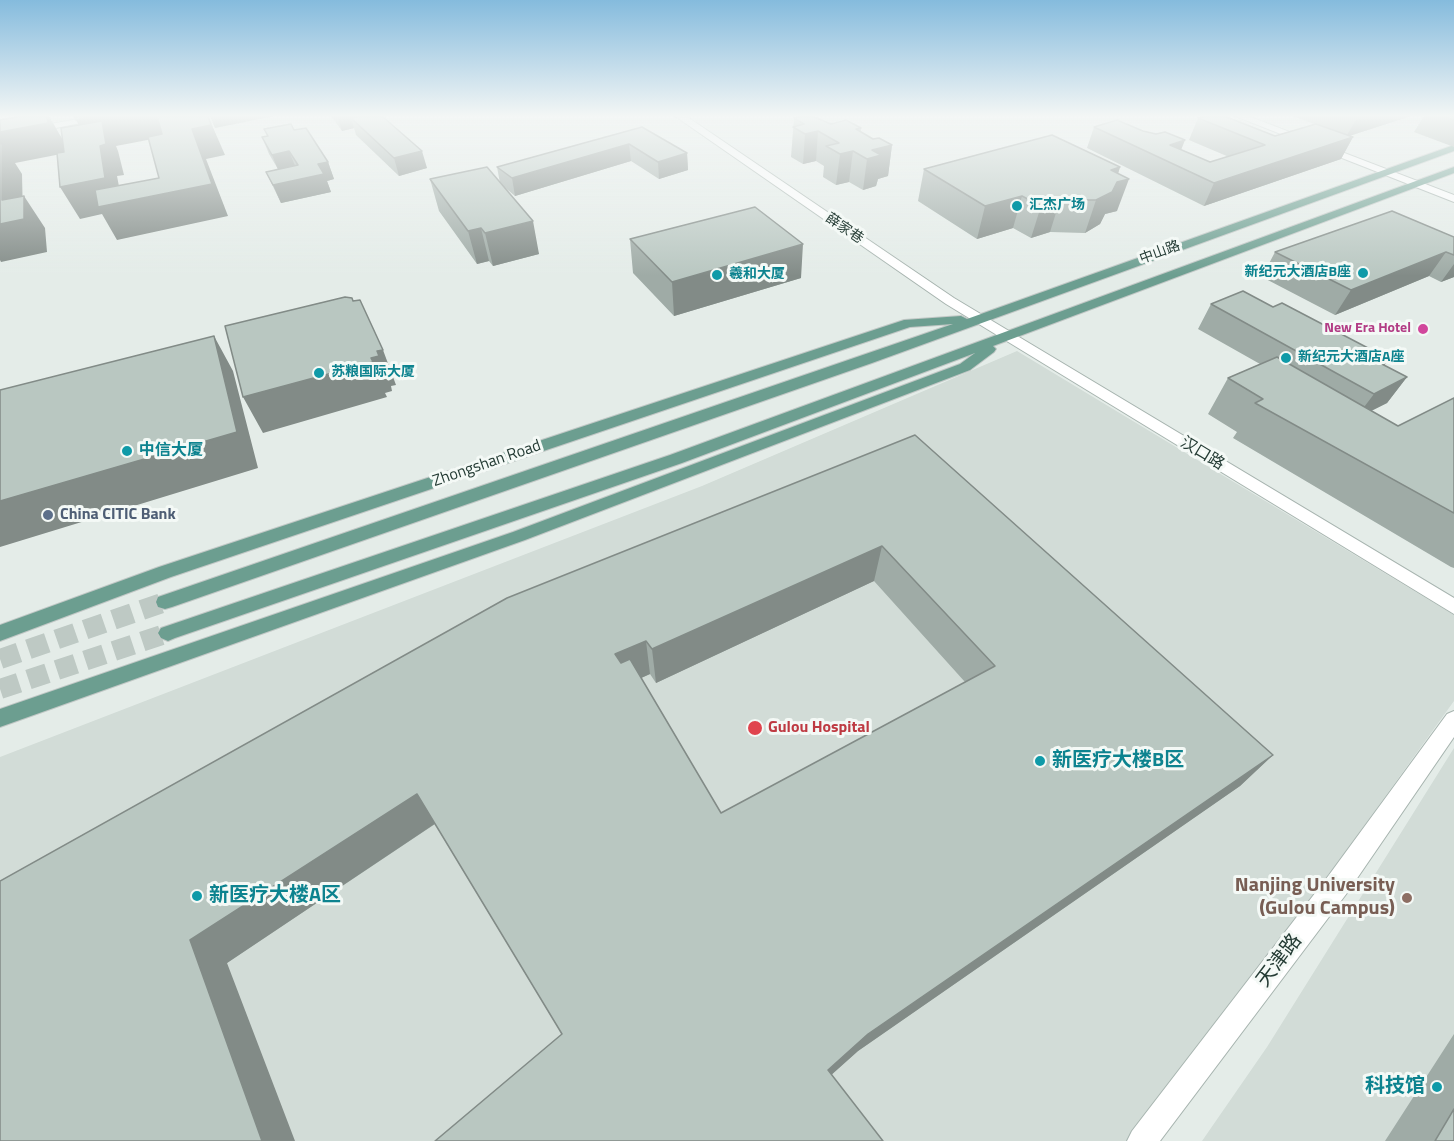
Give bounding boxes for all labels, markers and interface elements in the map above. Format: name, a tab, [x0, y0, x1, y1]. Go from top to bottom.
place label: 汇杰广场	[1029, 198, 1085, 214]
marker: 汇杰广场	[1010, 199, 1024, 213]
street label: 薛家巷	[822, 210, 866, 248]
street label: 中山路	[1137, 238, 1183, 268]
place label: 新纪元大酒店B座	[1244, 265, 1351, 281]
marker: 新纪元大酒店B座	[1356, 266, 1370, 280]
place label: 羲和大厦	[729, 267, 785, 283]
marker: 羲和大厦	[710, 268, 724, 282]
place label: New Era Hotel	[1324, 321, 1411, 337]
marker: New Era Hotel	[1416, 322, 1430, 336]
place label: 新纪元大酒店A座	[1298, 350, 1404, 366]
marker: 新纪元大酒店A座	[1279, 351, 1293, 365]
place label: 苏粮国际大厦	[331, 365, 415, 381]
marker: 苏粮国际大厦	[312, 366, 326, 380]
street label: 汉口路	[1176, 433, 1228, 475]
street label: Zhongshan Road	[430, 436, 544, 492]
place label: 中信大厦	[139, 441, 203, 461]
marker: 中信大厦	[120, 444, 134, 458]
place label: China CITIC Bank	[60, 505, 176, 525]
marker: China CITIC Bank	[41, 508, 55, 522]
place label: Gulou Hospital	[768, 718, 870, 738]
marker: Gulou Hospital	[746, 719, 764, 737]
place label: 新医疗大楼B区	[1052, 749, 1184, 773]
marker: 新医疗大楼B区	[1033, 754, 1047, 768]
place label: Nanjing University (Gulou Campus)	[1235, 874, 1395, 921]
place label: 新医疗大楼A区	[209, 884, 341, 908]
marker: 新医疗大楼A区	[190, 889, 204, 903]
marker: Nanjing University (Gulou Campus)	[1400, 891, 1414, 905]
street label: 天津路	[1252, 930, 1308, 992]
place label: 科技馆	[1365, 1075, 1425, 1099]
marker: 科技馆	[1430, 1080, 1444, 1094]

